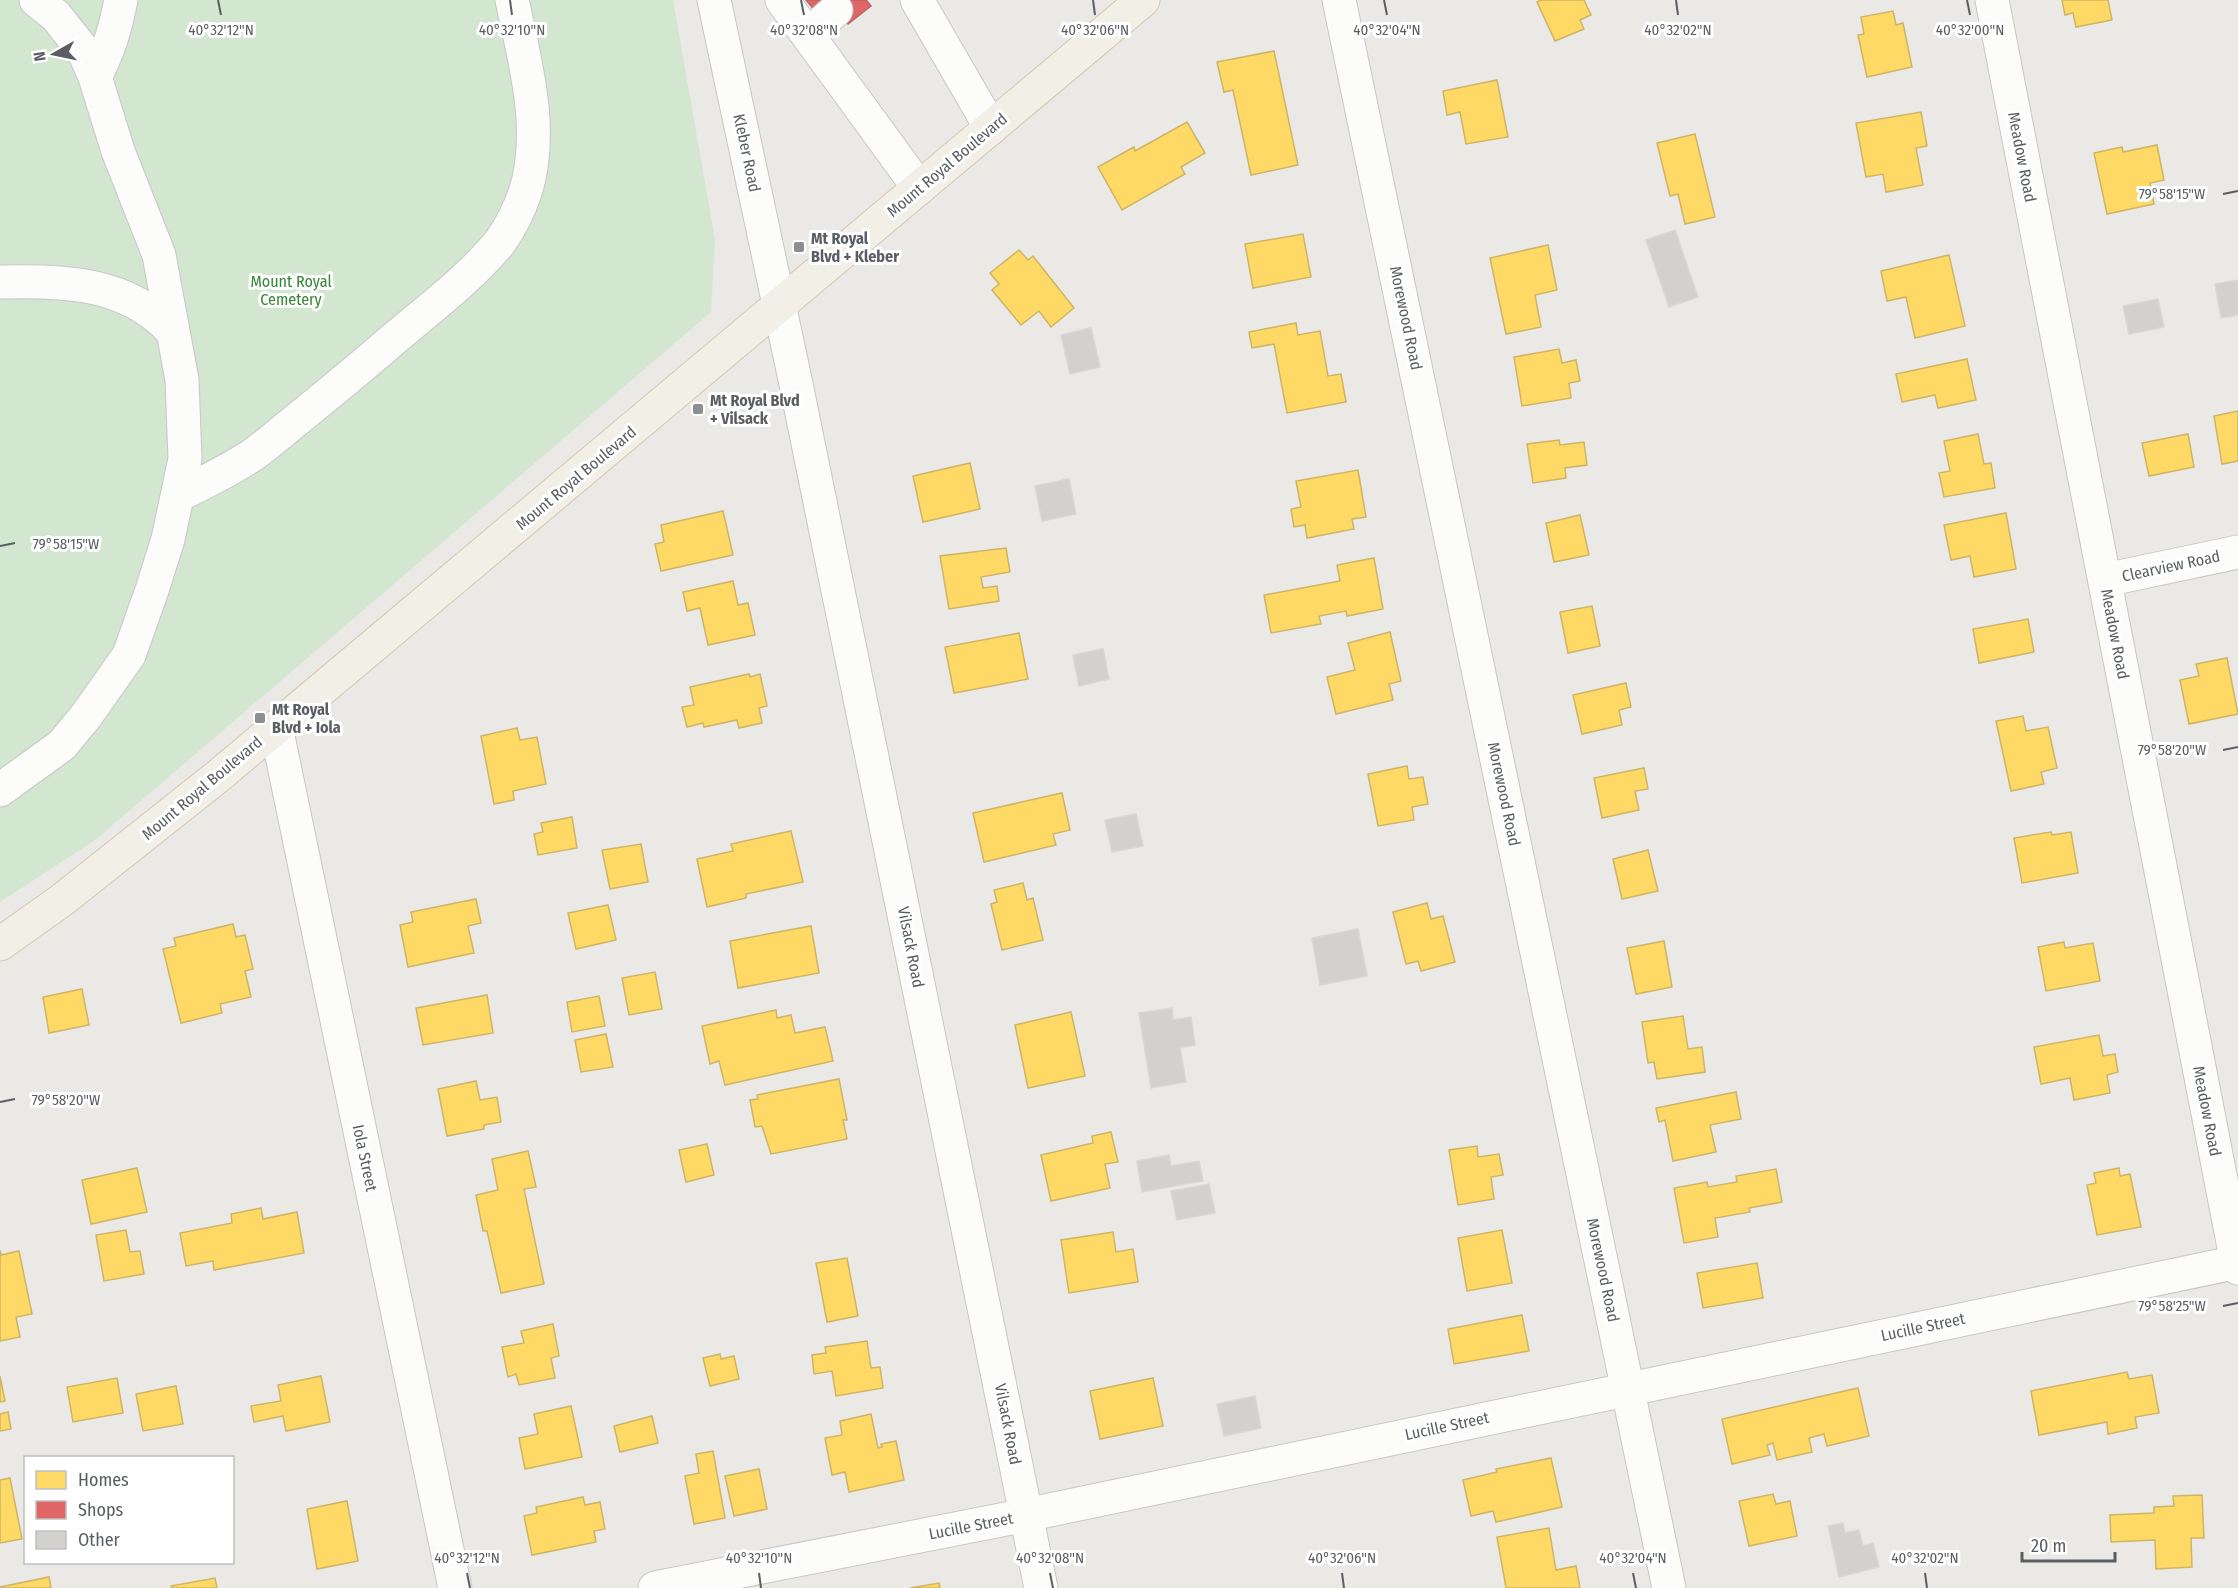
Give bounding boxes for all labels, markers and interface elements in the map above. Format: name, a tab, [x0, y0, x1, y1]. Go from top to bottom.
text: 40°32'12"N	[188, 21, 254, 39]
text: 40°32'10"N	[479, 21, 545, 39]
text: 40°32'08"N	[770, 21, 838, 39]
text: 40°32'06"N	[1061, 21, 1129, 39]
text: 40°32'04"N	[1353, 21, 1421, 39]
text: 40°32'02"N	[1644, 21, 1712, 39]
text: 40°32'00"N	[1936, 21, 2004, 39]
north arrow	[24, 24, 84, 84]
text: N	[30, 50, 50, 62]
street label: Mount Royal Boulevard	[883, 109, 1011, 221]
street label: Meadow Road	[2004, 110, 2040, 204]
street label: Kleber Road	[729, 112, 765, 194]
text: 79°58'15"W	[2139, 185, 2205, 203]
place label: Mt Royal Blvd + Kleber	[811, 229, 899, 266]
marker: Mt Royal Blvd + Kleber	[792, 240, 806, 254]
street label: Morewood Road	[1386, 264, 1426, 372]
park label: Mount Royal Cemetery	[250, 272, 332, 309]
place label: Mt Royal Blvd + Vilsack	[710, 391, 800, 428]
marker: Mt Royal Blvd + Vilsack	[691, 402, 705, 416]
street label: Mount Royal Boulevard	[512, 422, 640, 534]
text: 79°58'15"W	[33, 535, 99, 553]
street label: Clearview Road	[2120, 546, 2222, 586]
street label: Meadow Road	[2097, 587, 2133, 681]
place label: Mt Royal Blvd + Iola	[272, 700, 341, 737]
marker: Mt Royal Blvd + Iola	[253, 711, 267, 725]
street label: Mount Royal Boulevard	[138, 732, 266, 844]
street label: Morewood Road	[1484, 740, 1524, 848]
text: 79°58'20"W	[2138, 741, 2206, 759]
street label: Vilsack Road	[894, 905, 928, 989]
street label: Meadow Road	[2189, 1064, 2225, 1158]
text: 79°58'20"W	[32, 1091, 100, 1109]
street label: Iola Street	[349, 1123, 381, 1194]
street label: Morewood Road	[1583, 1216, 1623, 1324]
text: 79°58'25"W	[2138, 1297, 2206, 1315]
street label: Lucille Street	[1879, 1309, 1968, 1345]
street label: Vilsack Road	[991, 1382, 1025, 1466]
street label: Lucille Street	[1403, 1408, 1492, 1444]
legend	[24, 1456, 234, 1564]
text: Homes	[78, 1469, 129, 1491]
text: Shops	[78, 1499, 123, 1521]
street label: Lucille Street	[927, 1508, 1016, 1543]
scale bar	[2022, 1525, 2115, 1563]
text: Other	[78, 1529, 121, 1551]
text: 20 m	[2031, 1535, 2066, 1557]
text: 40°32'12"N	[434, 1549, 500, 1567]
text: 40°32'10"N	[726, 1549, 792, 1567]
text: 40°32'08"N	[1016, 1549, 1084, 1567]
text: 40°32'06"N	[1308, 1549, 1376, 1567]
text: 40°32'04"N	[1599, 1549, 1667, 1567]
text: 40°32'02"N	[1891, 1549, 1959, 1567]

